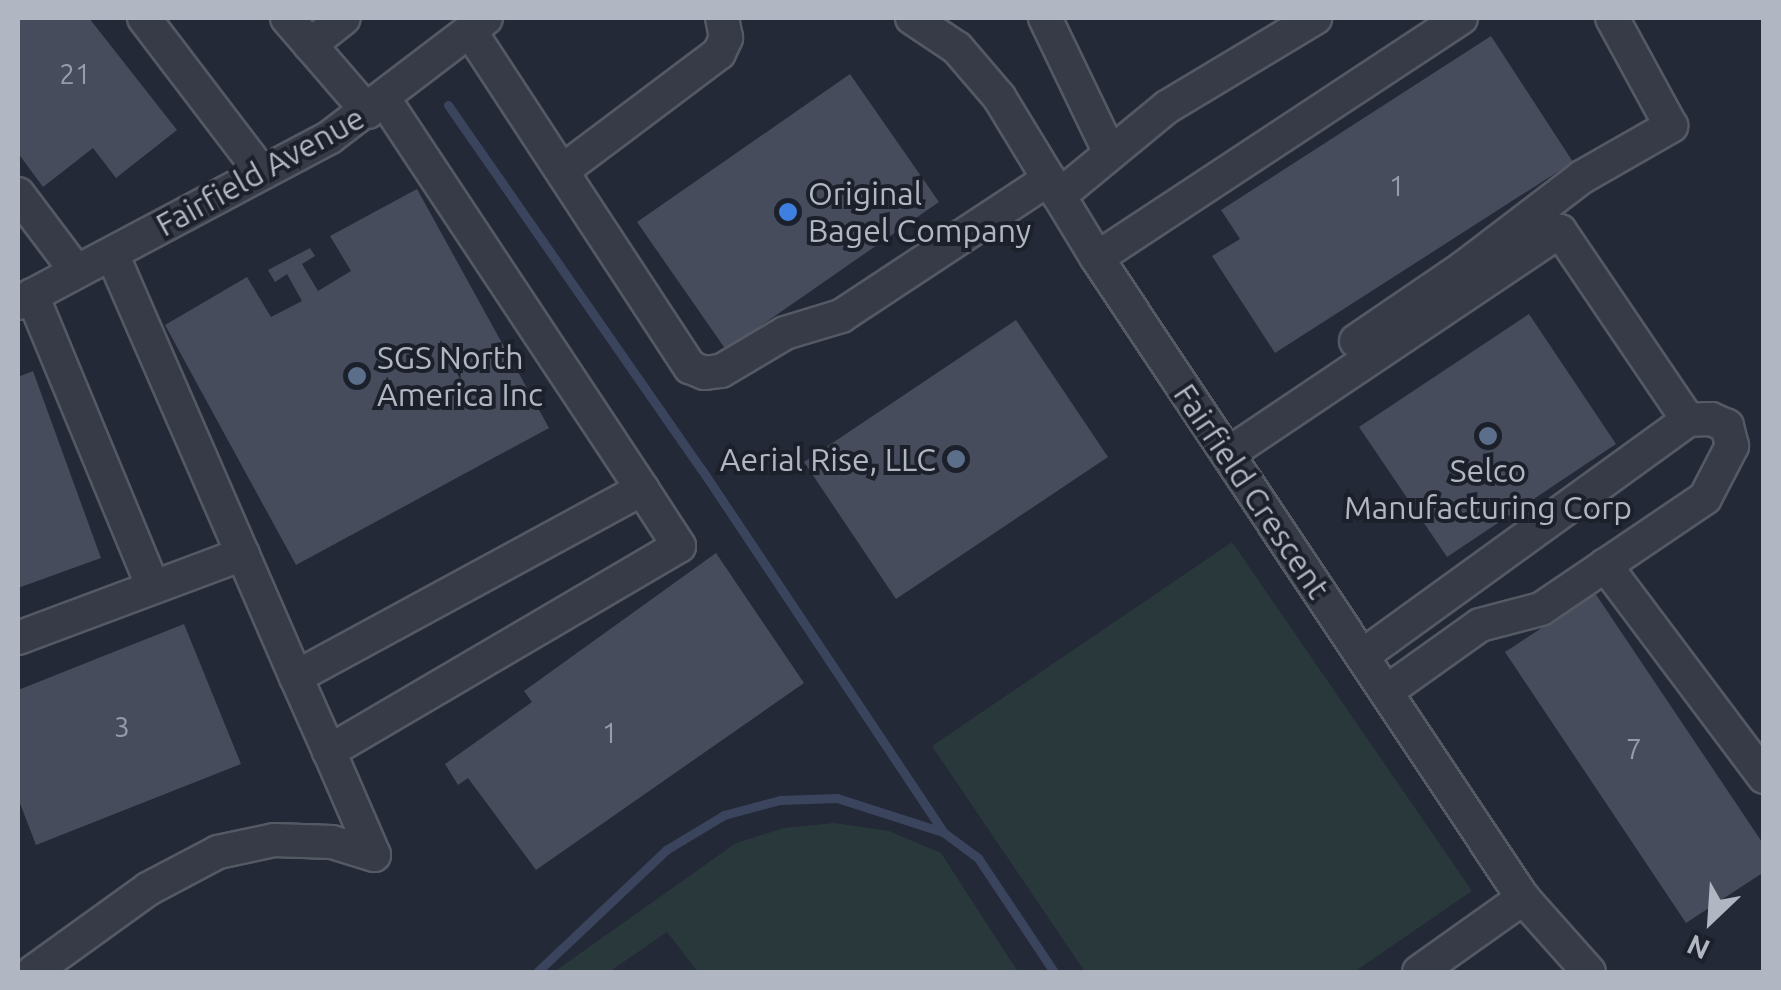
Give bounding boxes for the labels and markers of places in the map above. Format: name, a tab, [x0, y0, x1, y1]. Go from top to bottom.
place label: Original Bagel Company	[808, 175, 1031, 250]
marker: Original Bagel Company	[777, 201, 799, 223]
place label: SGS North America Inc	[377, 339, 543, 414]
marker: SGS North America Inc	[346, 365, 368, 387]
marker: Selco Manufacturing Corp	[1477, 425, 1499, 447]
place label: Aerial Rise, LLC	[720, 440, 936, 478]
marker: Aerial Rise, LLC	[945, 448, 967, 470]
place label: Selco Manufacturing Corp	[1344, 452, 1632, 527]

